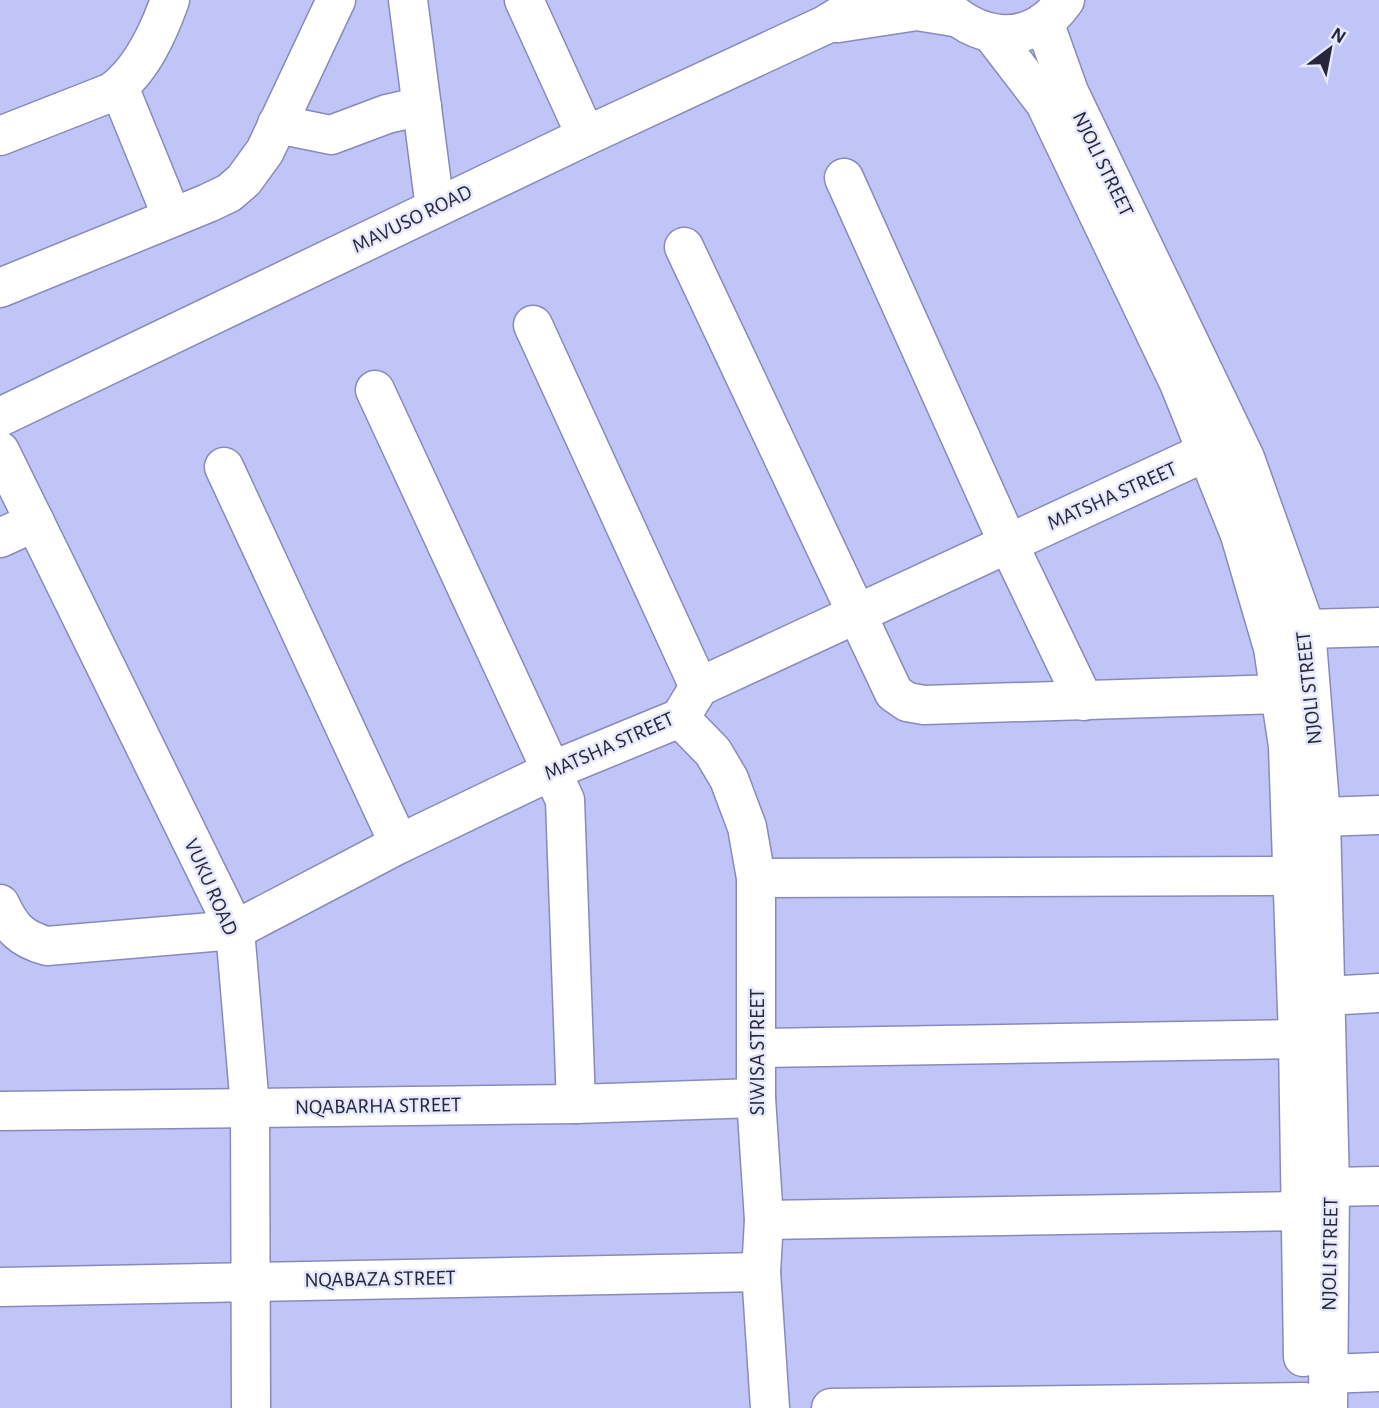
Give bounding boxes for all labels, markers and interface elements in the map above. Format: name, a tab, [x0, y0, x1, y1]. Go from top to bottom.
north arrow	[1295, 14, 1365, 84]
text: N	[1328, 24, 1349, 47]
street label: NJOLI STREET	[1069, 108, 1137, 220]
street label: MAVUSO ROAD	[349, 181, 475, 257]
street label: MATSHA STREET	[1044, 458, 1180, 534]
street label: NJOLI STREET	[1293, 630, 1325, 746]
street label: MATSHA STREET	[541, 708, 677, 784]
street label: VUKU ROAD	[180, 836, 242, 938]
street label: SIWISA STREET	[747, 988, 768, 1116]
street label: NQABARHA STREET	[295, 1094, 461, 1118]
street label: NJOLI STREET	[1319, 1197, 1341, 1311]
street label: NQABAZA STREET	[304, 1267, 456, 1291]

